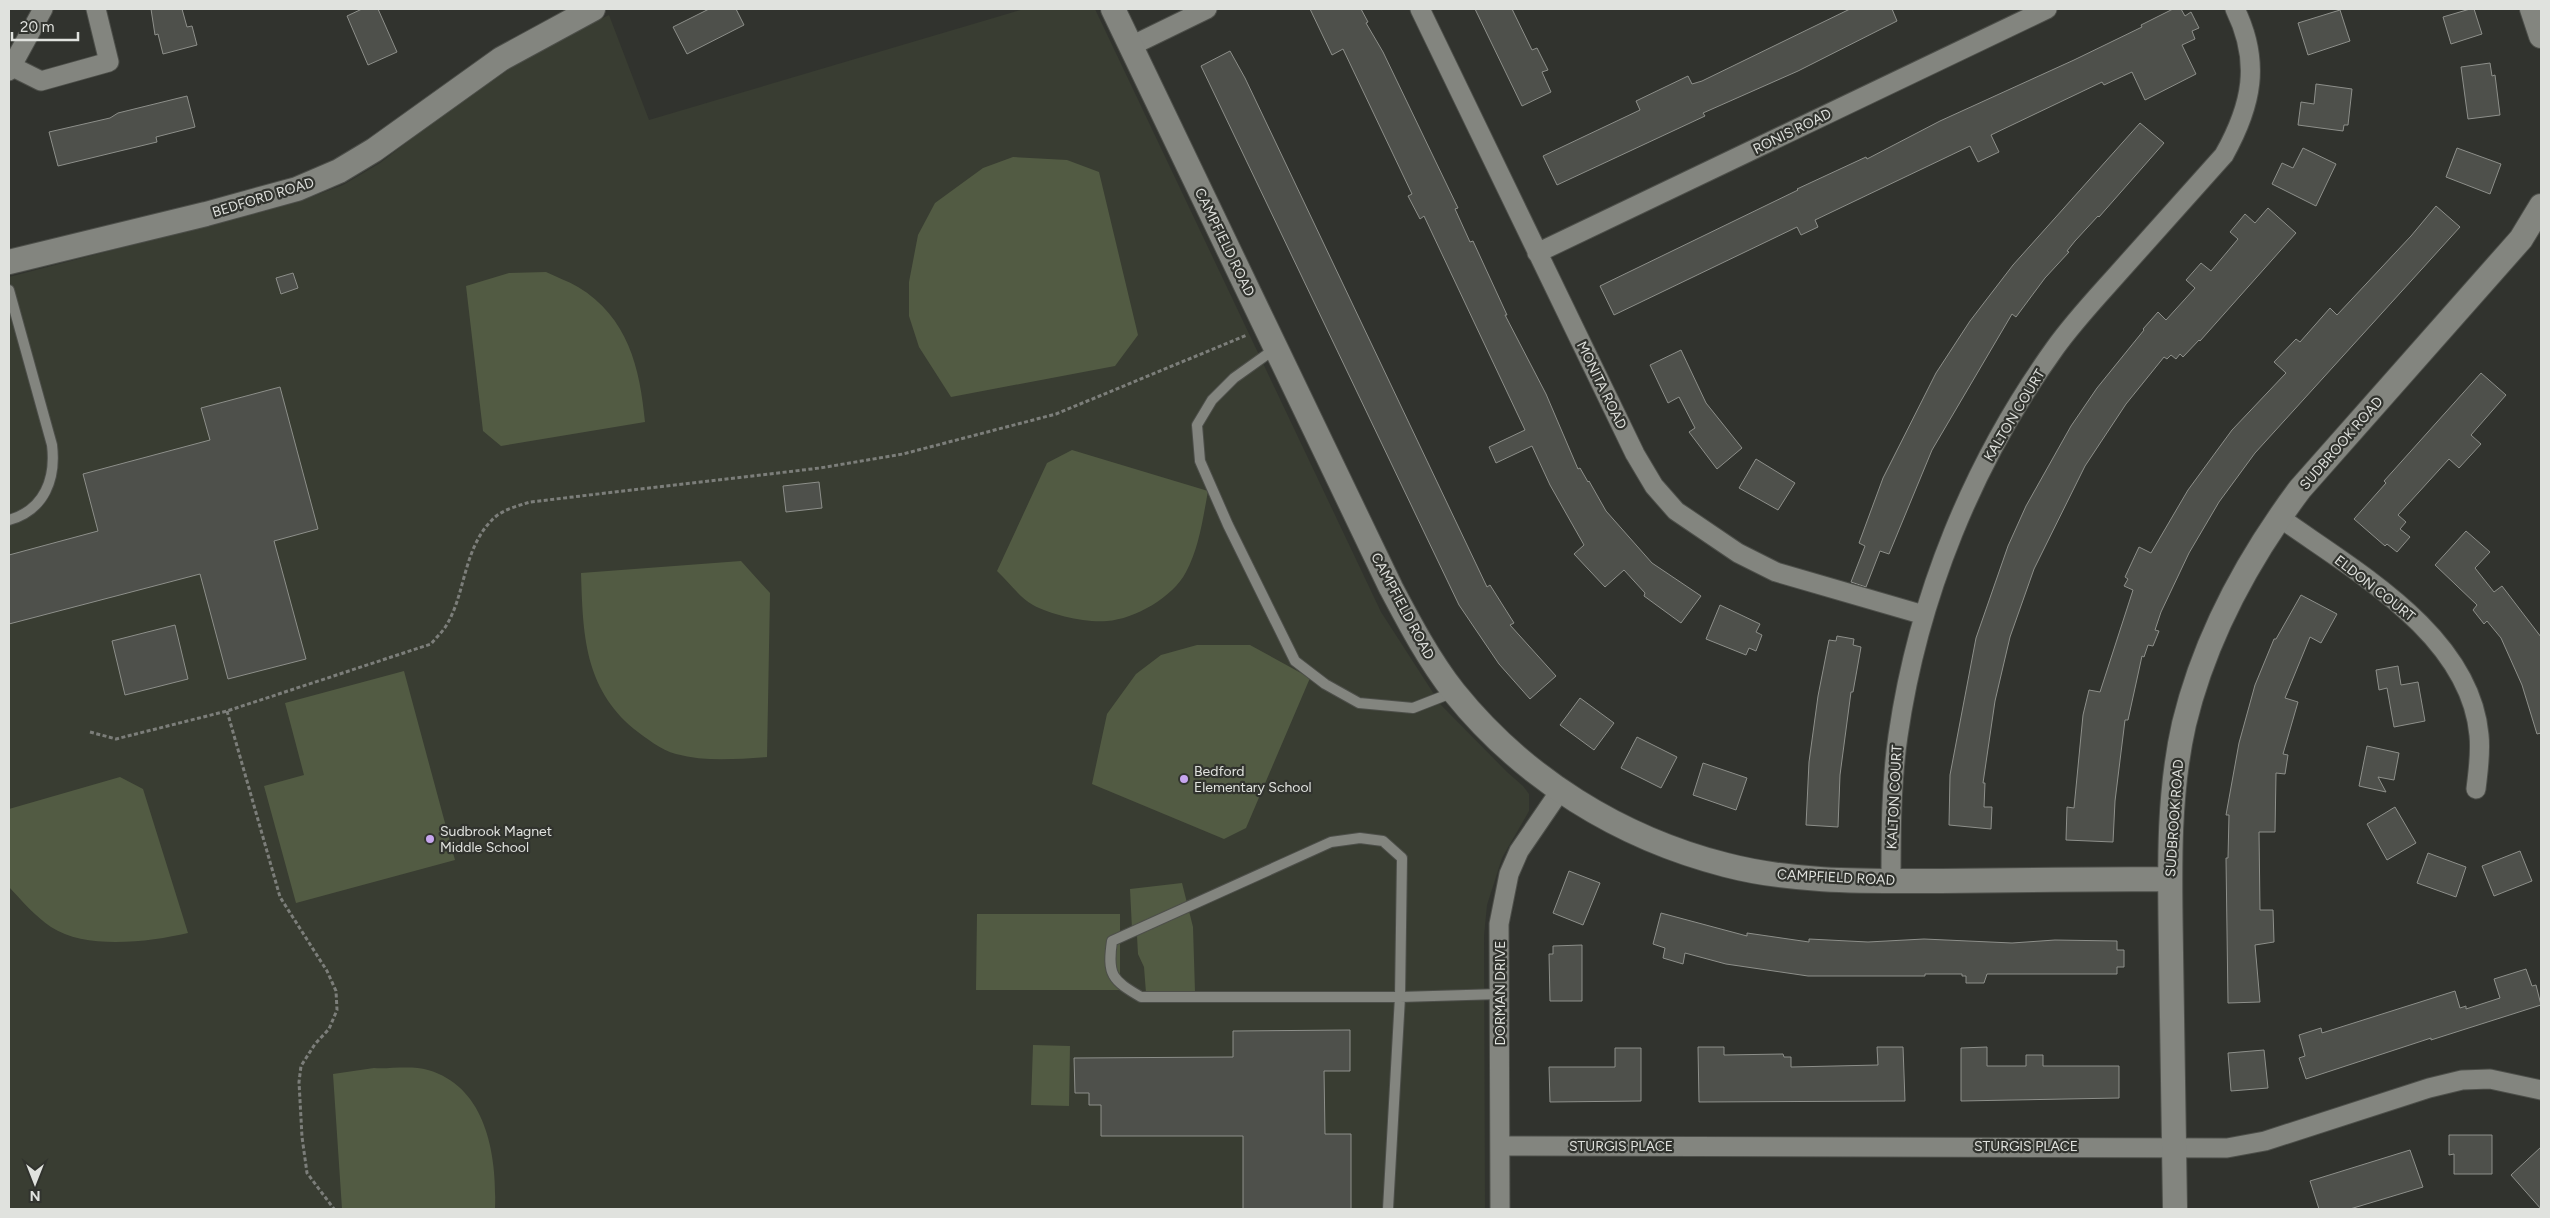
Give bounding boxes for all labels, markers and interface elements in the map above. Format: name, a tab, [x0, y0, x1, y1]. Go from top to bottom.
scale bar	[12, 10, 79, 42]
text: 20 m	[20, 18, 54, 36]
street label: RONIS ROAD	[1750, 105, 1834, 158]
street label: BEDFORD ROAD	[210, 174, 316, 221]
street label: CAMPFIELD ROAD	[1191, 185, 1258, 299]
street label: MONITA ROAD	[1573, 338, 1630, 432]
street label: KALTON COURT	[1980, 366, 2049, 464]
street label: SUDBROOK ROAD	[2296, 393, 2386, 493]
street label: CAMPFIELD ROAD	[1367, 550, 1438, 662]
street label: ELDON COURT	[2331, 552, 2419, 625]
street label: KALTON COURT	[1883, 744, 1906, 850]
street label: SUDBROOK ROAD	[2162, 759, 2187, 877]
place label: Bedford Elementary School	[1194, 763, 1312, 796]
marker: Bedford Elementary School	[1178, 773, 1190, 785]
place label: Sudbrook Magnet Middle School	[440, 823, 552, 856]
marker: Sudbrook Magnet Middle School	[424, 833, 436, 845]
street label: CAMPFIELD ROAD	[1776, 866, 1896, 889]
street label: DORMAN DRIVE	[1492, 940, 1509, 1046]
street label: STURGIS PLACE	[1569, 1138, 1673, 1155]
street label: STURGIS PLACE	[1974, 1138, 2078, 1155]
north arrow	[10, 1158, 60, 1208]
text: N	[30, 1187, 40, 1204]

